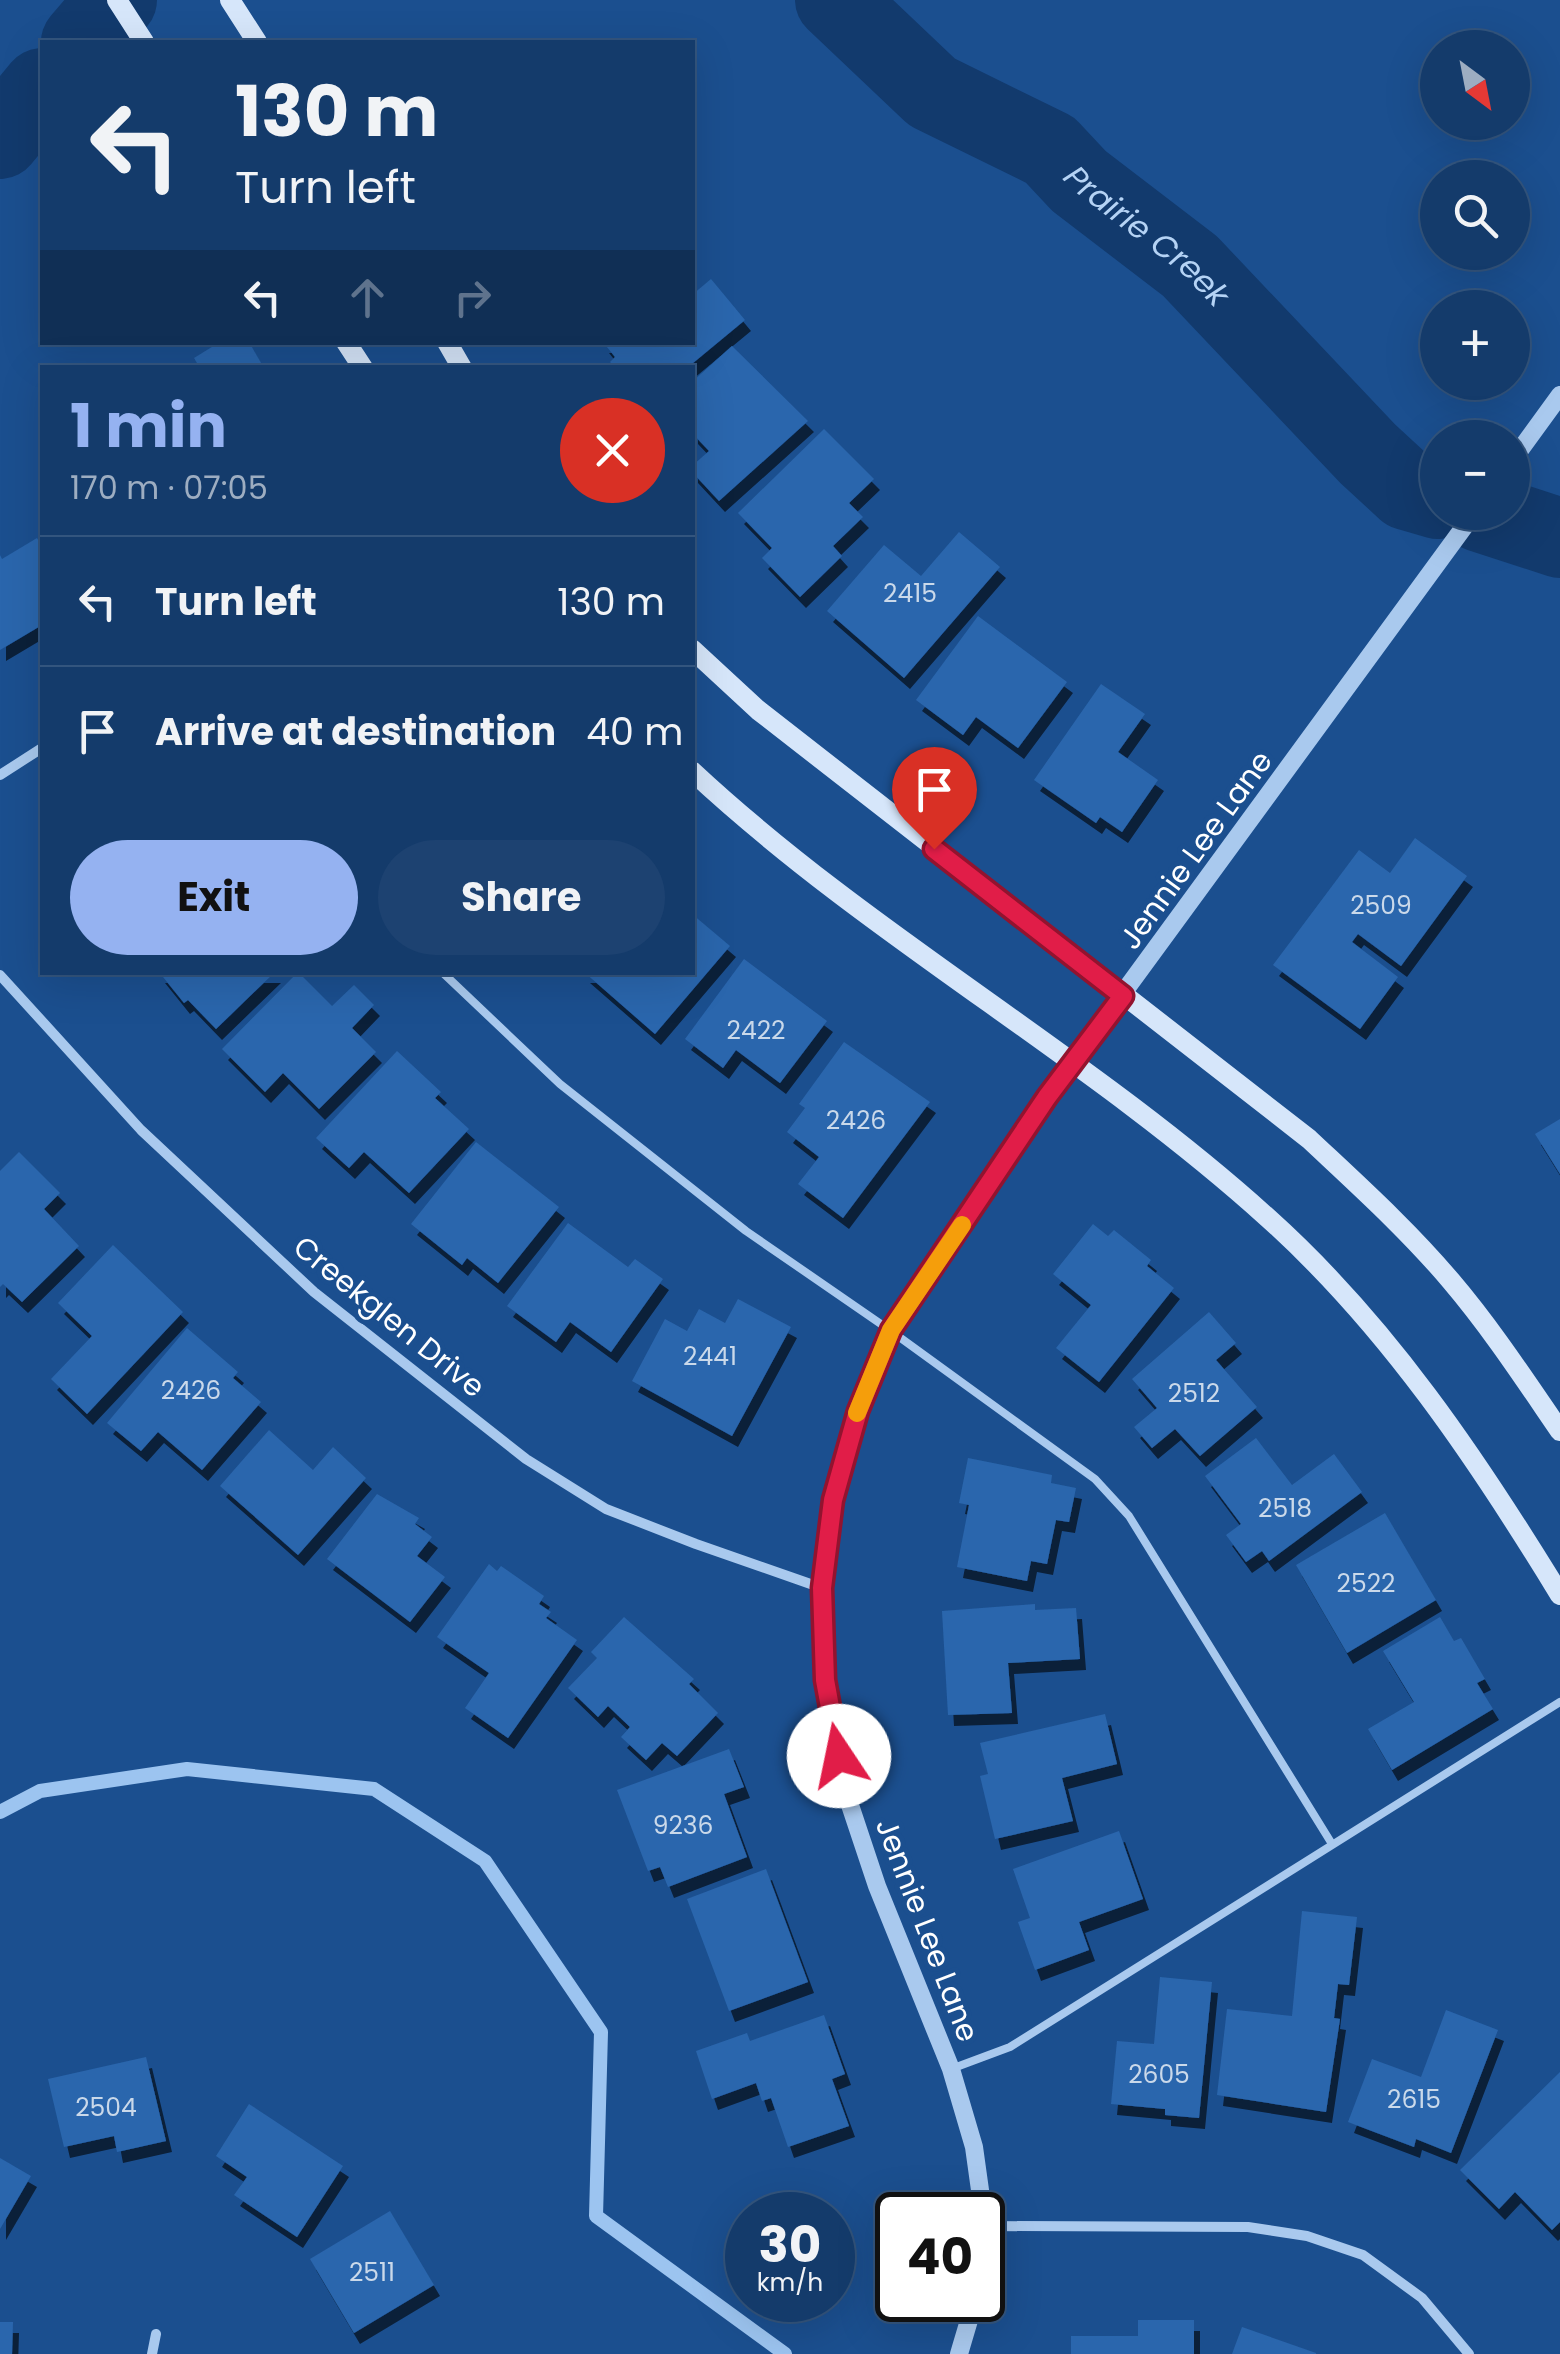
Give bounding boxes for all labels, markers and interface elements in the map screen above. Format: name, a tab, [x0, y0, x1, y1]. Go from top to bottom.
north arrow	[1420, 30, 1530, 140]
map controls	[1420, 30, 1530, 530]
text: 130 m	[235, 62, 438, 161]
icon: left	[70, 80, 200, 210]
water label: Prairie Creek	[1054, 155, 1241, 318]
text: Turn left	[235, 156, 416, 219]
button: search	[1420, 160, 1530, 270]
icon: left	[235, 270, 290, 325]
icon: ahead	[340, 270, 395, 325]
icon: right	[445, 270, 500, 325]
button: +	[1420, 290, 1530, 400]
text: 1 min	[70, 384, 227, 468]
button: close	[560, 398, 665, 503]
button: −	[1420, 420, 1530, 530]
text: 170 m · 07:05	[70, 465, 268, 510]
icon: left	[70, 574, 125, 629]
text: Turn left	[155, 575, 317, 628]
text: 130 m	[557, 575, 665, 628]
house number: 2415	[883, 576, 937, 611]
icon: arrive	[70, 704, 125, 759]
text: Arrive at destination	[155, 705, 556, 758]
text: 40 m	[586, 705, 683, 758]
street label: Jennie Lee Lane	[1109, 742, 1282, 958]
pin	[892, 747, 977, 850]
icon: arrive	[907, 762, 962, 817]
button: Exit	[70, 840, 358, 955]
button: Share	[378, 840, 665, 955]
house number: 2509	[1350, 888, 1412, 923]
house number: 2422	[727, 1013, 785, 1048]
house number: 2426	[826, 1103, 886, 1138]
street label: Creekglen Drive	[284, 1226, 494, 1407]
house number: 2441	[683, 1339, 737, 1374]
house number: 2426	[161, 1373, 221, 1408]
house number: 2512	[1168, 1376, 1220, 1411]
house number: 2518	[1258, 1491, 1312, 1526]
house number: 2522	[1337, 1566, 1395, 1601]
position arrow	[787, 1704, 891, 1808]
house number: 9236	[653, 1808, 713, 1843]
street label: Jennie Lee Lane	[865, 1812, 990, 2048]
house number: 2605	[1128, 2057, 1190, 2092]
house number: 2615	[1387, 2082, 1441, 2117]
house number: 2504	[75, 2090, 137, 2125]
speed limit sign: 40	[875, 2192, 1005, 2322]
text: 30	[759, 2209, 821, 2280]
house number: 2511	[349, 2255, 395, 2290]
text: km/h	[757, 2265, 823, 2300]

